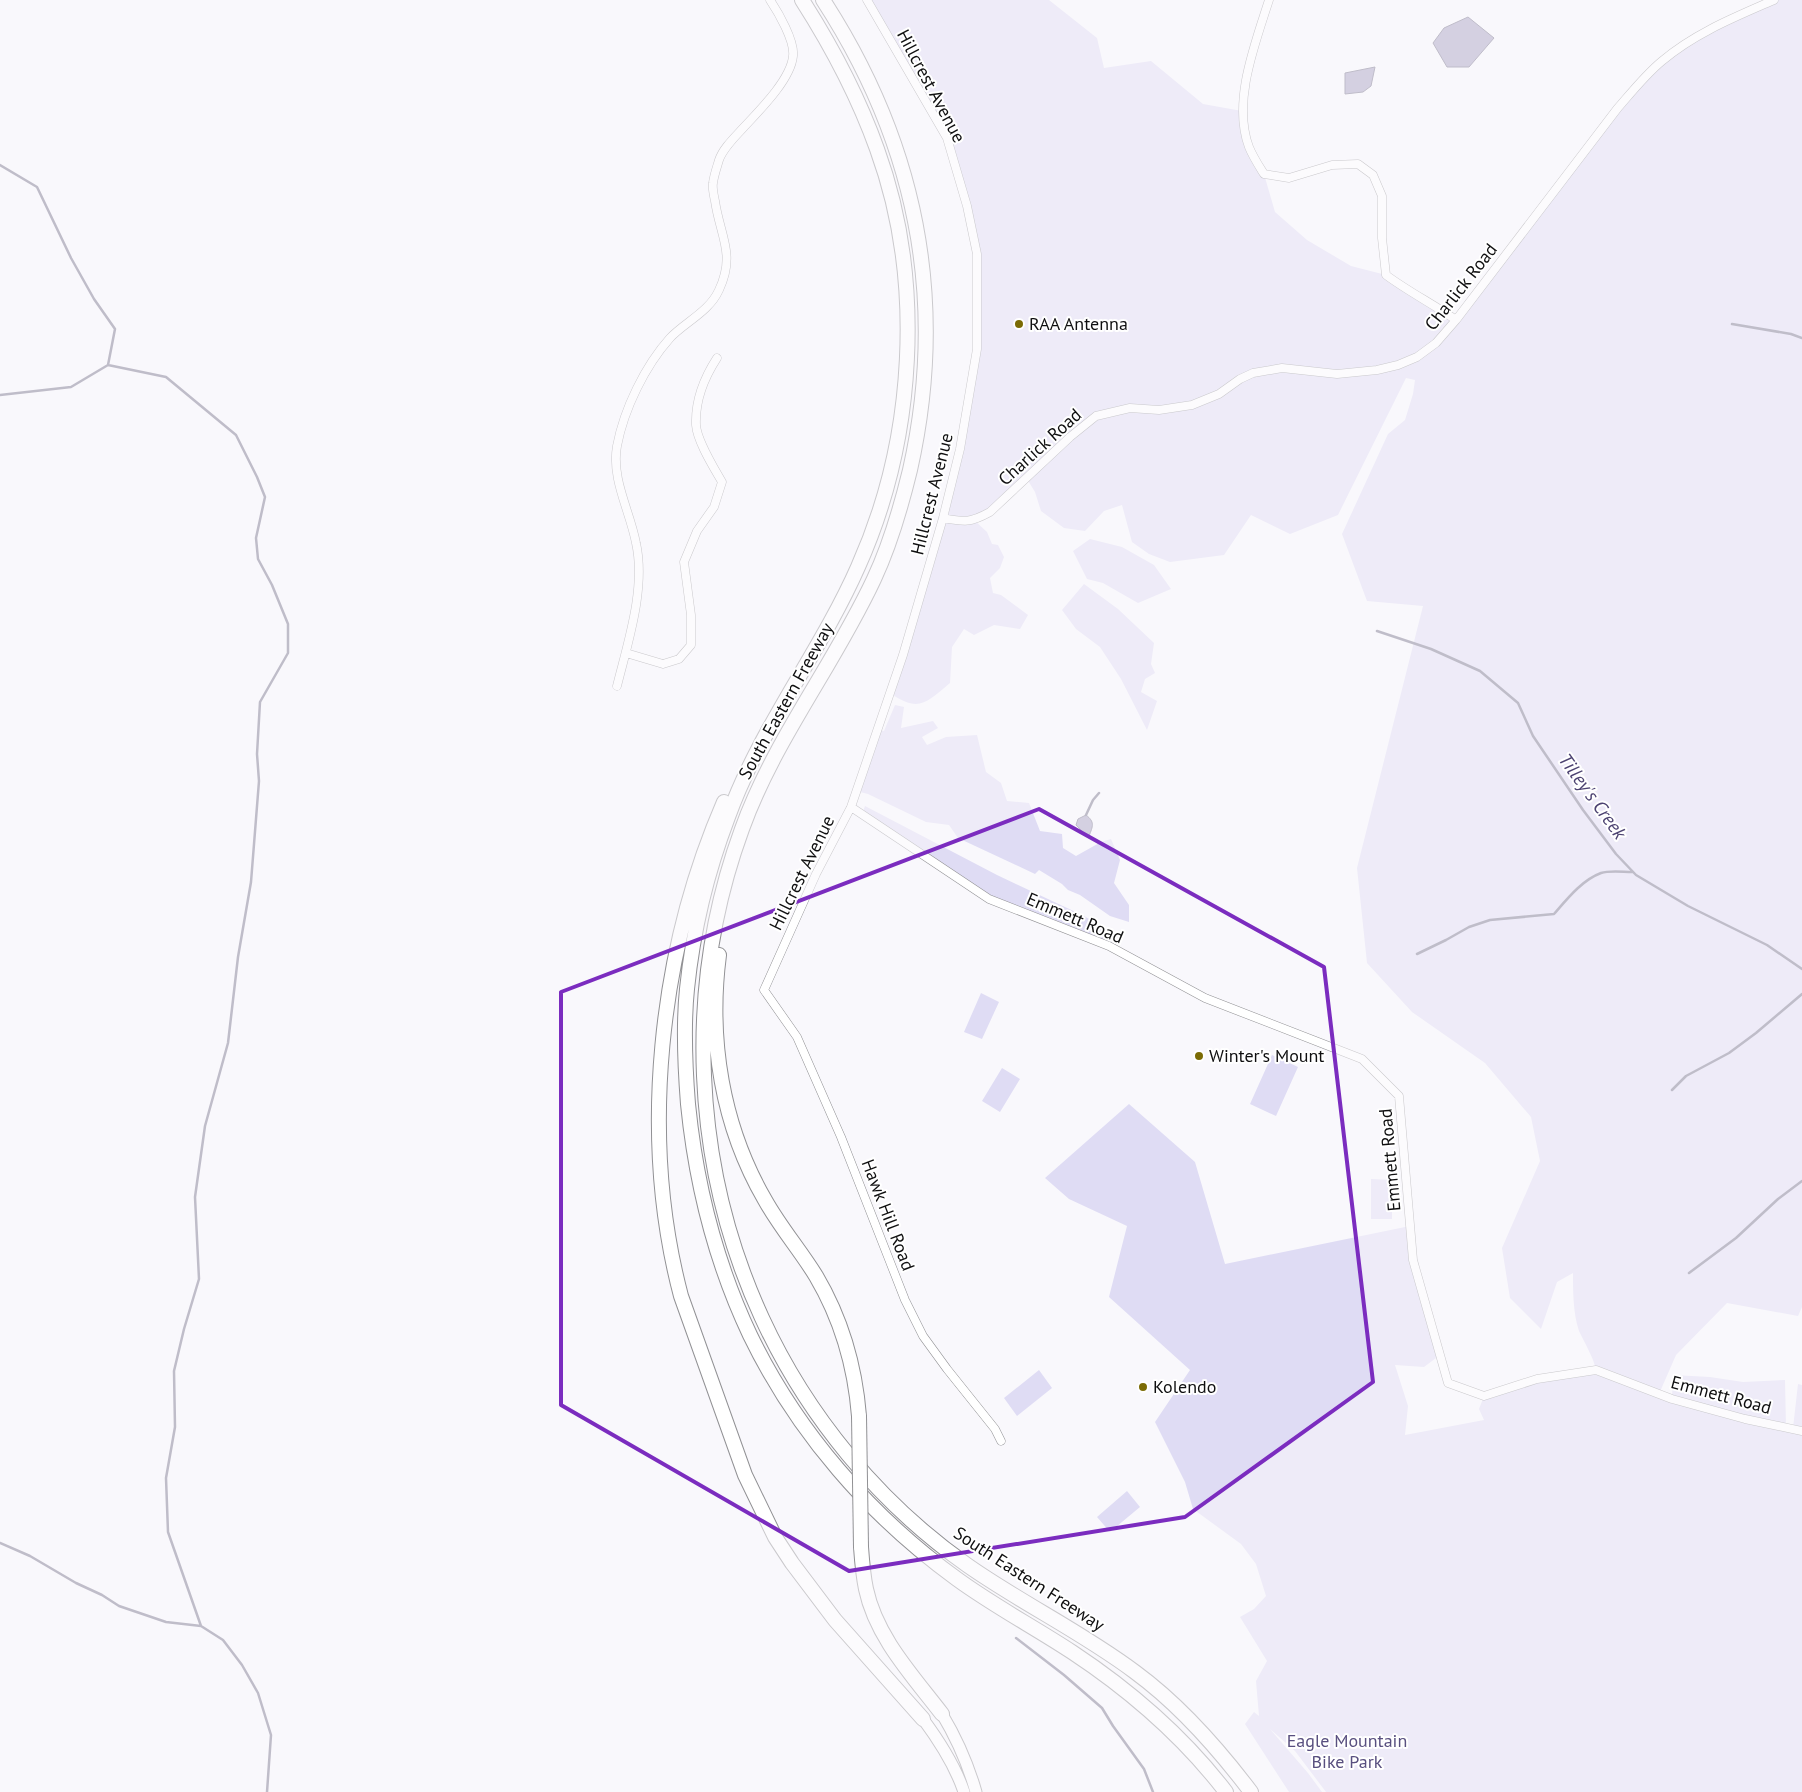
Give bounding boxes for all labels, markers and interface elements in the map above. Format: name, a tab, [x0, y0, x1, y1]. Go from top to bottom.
street label: Hillcrest Avenue	[892, 25, 971, 146]
street label: Charlick Road	[1419, 238, 1502, 335]
place label: RAA Antenna	[1029, 312, 1128, 335]
marker: RAA Antenna	[1013, 318, 1025, 330]
street label: Charlick Road	[993, 403, 1086, 490]
street label: Hillcrest Avenue	[905, 430, 958, 557]
street label: South Eastern Freeway	[733, 618, 838, 783]
water label: Tilley's Creek	[1554, 748, 1633, 845]
street label: Hillcrest Avenue	[764, 812, 839, 934]
street label: Emmett Road	[1023, 887, 1127, 948]
place label: Winter's Mount	[1209, 1044, 1324, 1067]
marker: Winter's Mount	[1193, 1050, 1205, 1062]
street label: Emmett Road	[1374, 1108, 1405, 1212]
street label: Hawk Hill Road	[857, 1156, 920, 1274]
street label: Emmett Road	[1668, 1370, 1774, 1419]
place label: Kolendo	[1153, 1375, 1216, 1398]
marker: Kolendo	[1137, 1381, 1149, 1393]
street label: South Eastern Freeway	[949, 1521, 1110, 1636]
park label: Eagle Mountain Bike Park	[1287, 1729, 1407, 1773]

